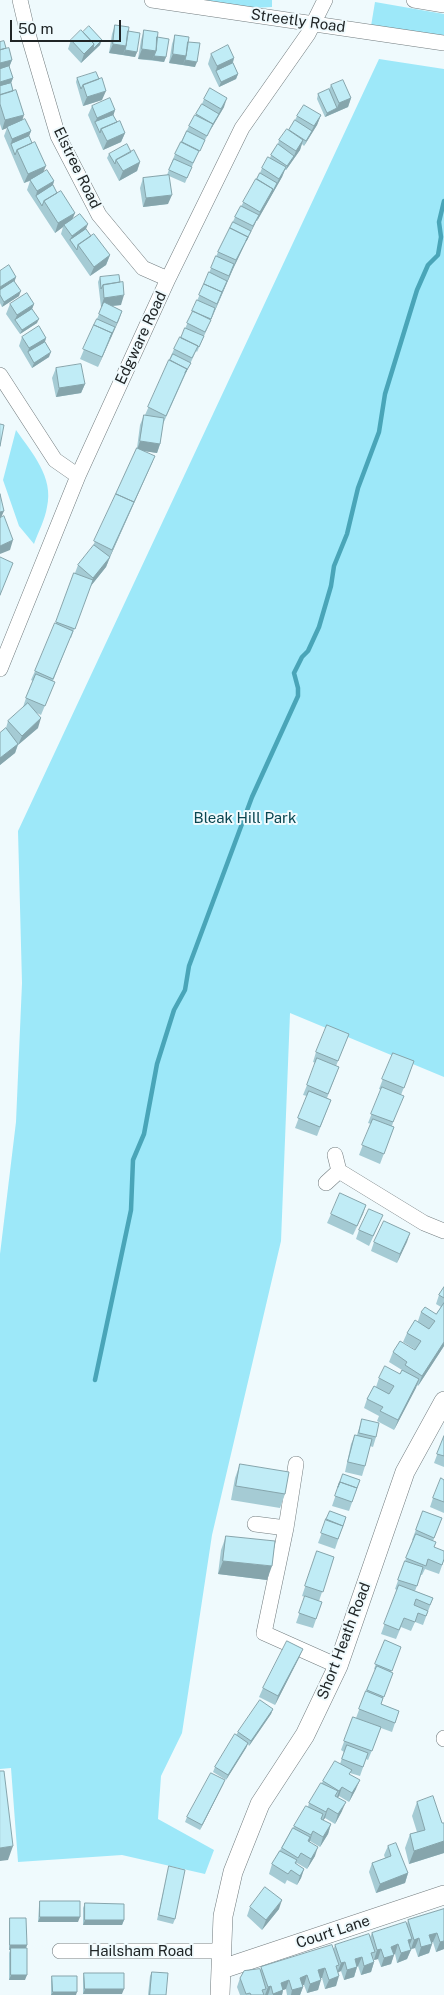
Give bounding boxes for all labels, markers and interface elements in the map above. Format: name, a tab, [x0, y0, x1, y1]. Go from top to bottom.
street label: Streetly Road	[250, 5, 346, 37]
scale bar	[12, 10, 124, 42]
text: 50 m	[18, 20, 53, 37]
street label: Elstree Road	[49, 124, 105, 212]
street label: Edgware Road	[112, 289, 170, 387]
park label: Bleak Hill Park	[194, 809, 296, 827]
street label: Short Heath Road	[313, 1580, 375, 1702]
street label: Court Lane	[294, 1912, 372, 1952]
street label: Hailsham Road	[89, 1942, 193, 1960]

